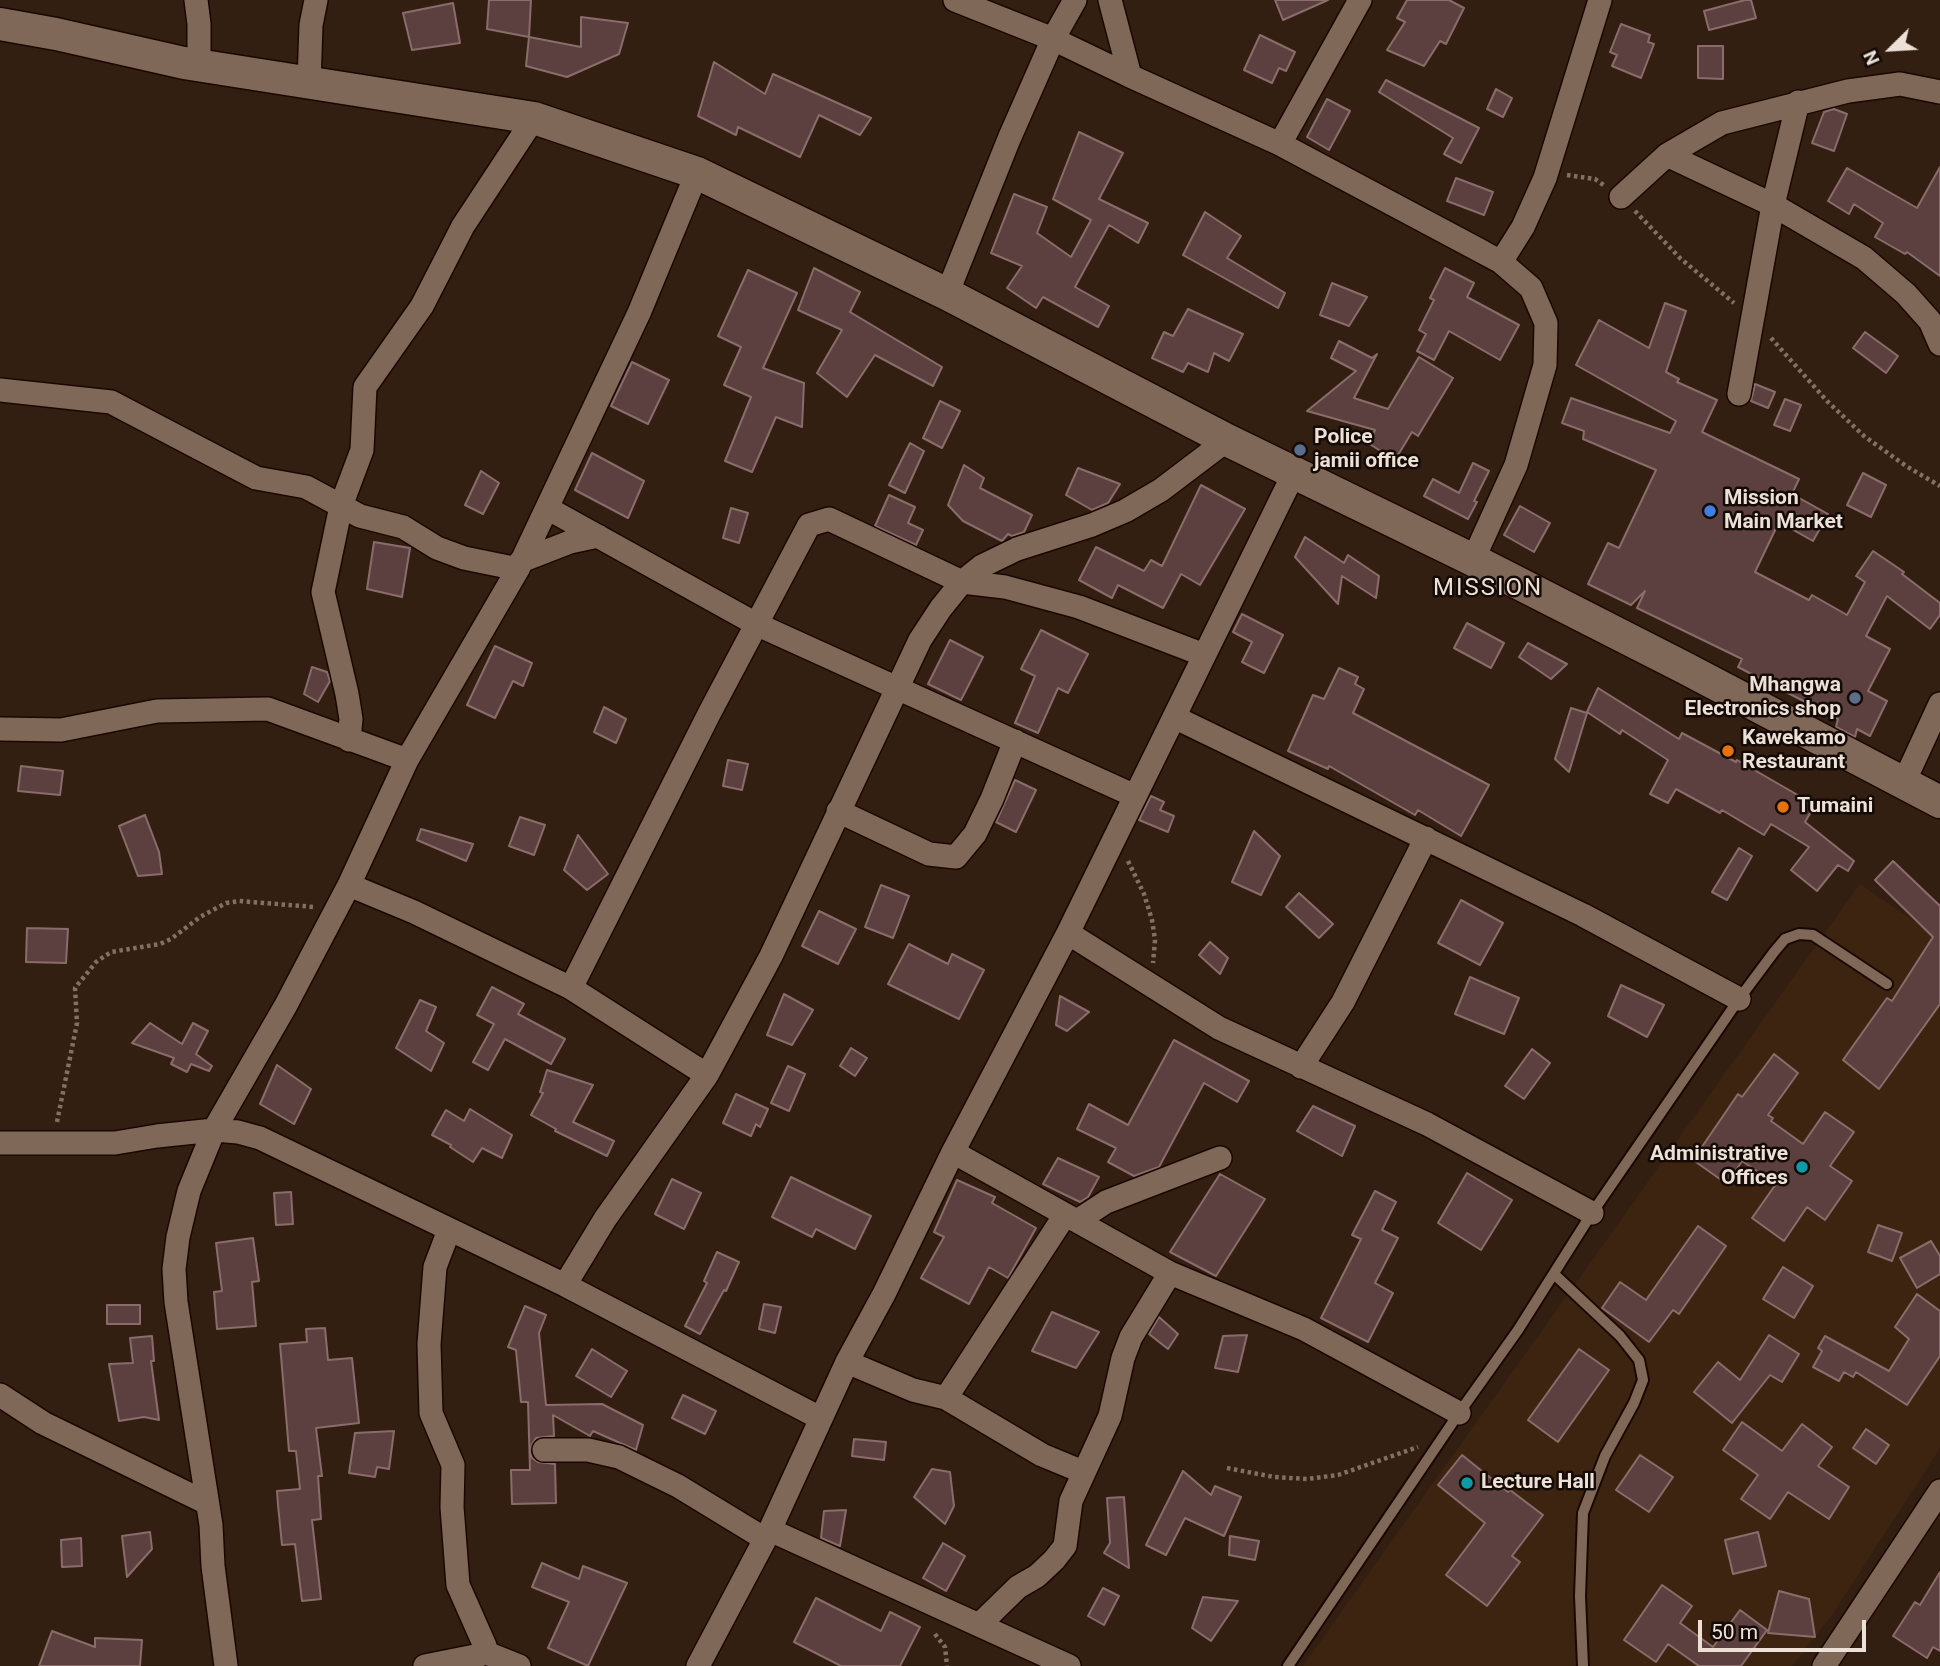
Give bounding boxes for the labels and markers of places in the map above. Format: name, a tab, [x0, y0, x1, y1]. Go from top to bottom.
place label: Police jamii office	[1314, 425, 1419, 475]
marker: Police jamii office	[1292, 442, 1308, 458]
place label: Mission Main Market	[1724, 486, 1843, 536]
marker: Mission Main Market	[1702, 503, 1718, 519]
place label: Mhangwa Electronics shop	[1685, 673, 1841, 723]
marker: Mhangwa Electronics shop	[1847, 690, 1863, 706]
place label: Kawekamo Restaurant	[1742, 726, 1846, 776]
marker: Kawekamo Restaurant	[1720, 743, 1736, 759]
place label: Tumaini	[1797, 794, 1873, 820]
marker: Tumaini	[1775, 799, 1791, 815]
place label: Administrative Offices	[1650, 1142, 1788, 1192]
marker: Administrative Offices	[1794, 1159, 1810, 1175]
place label: Lecture Hall	[1481, 1470, 1595, 1496]
marker: Lecture Hall	[1459, 1475, 1475, 1491]

